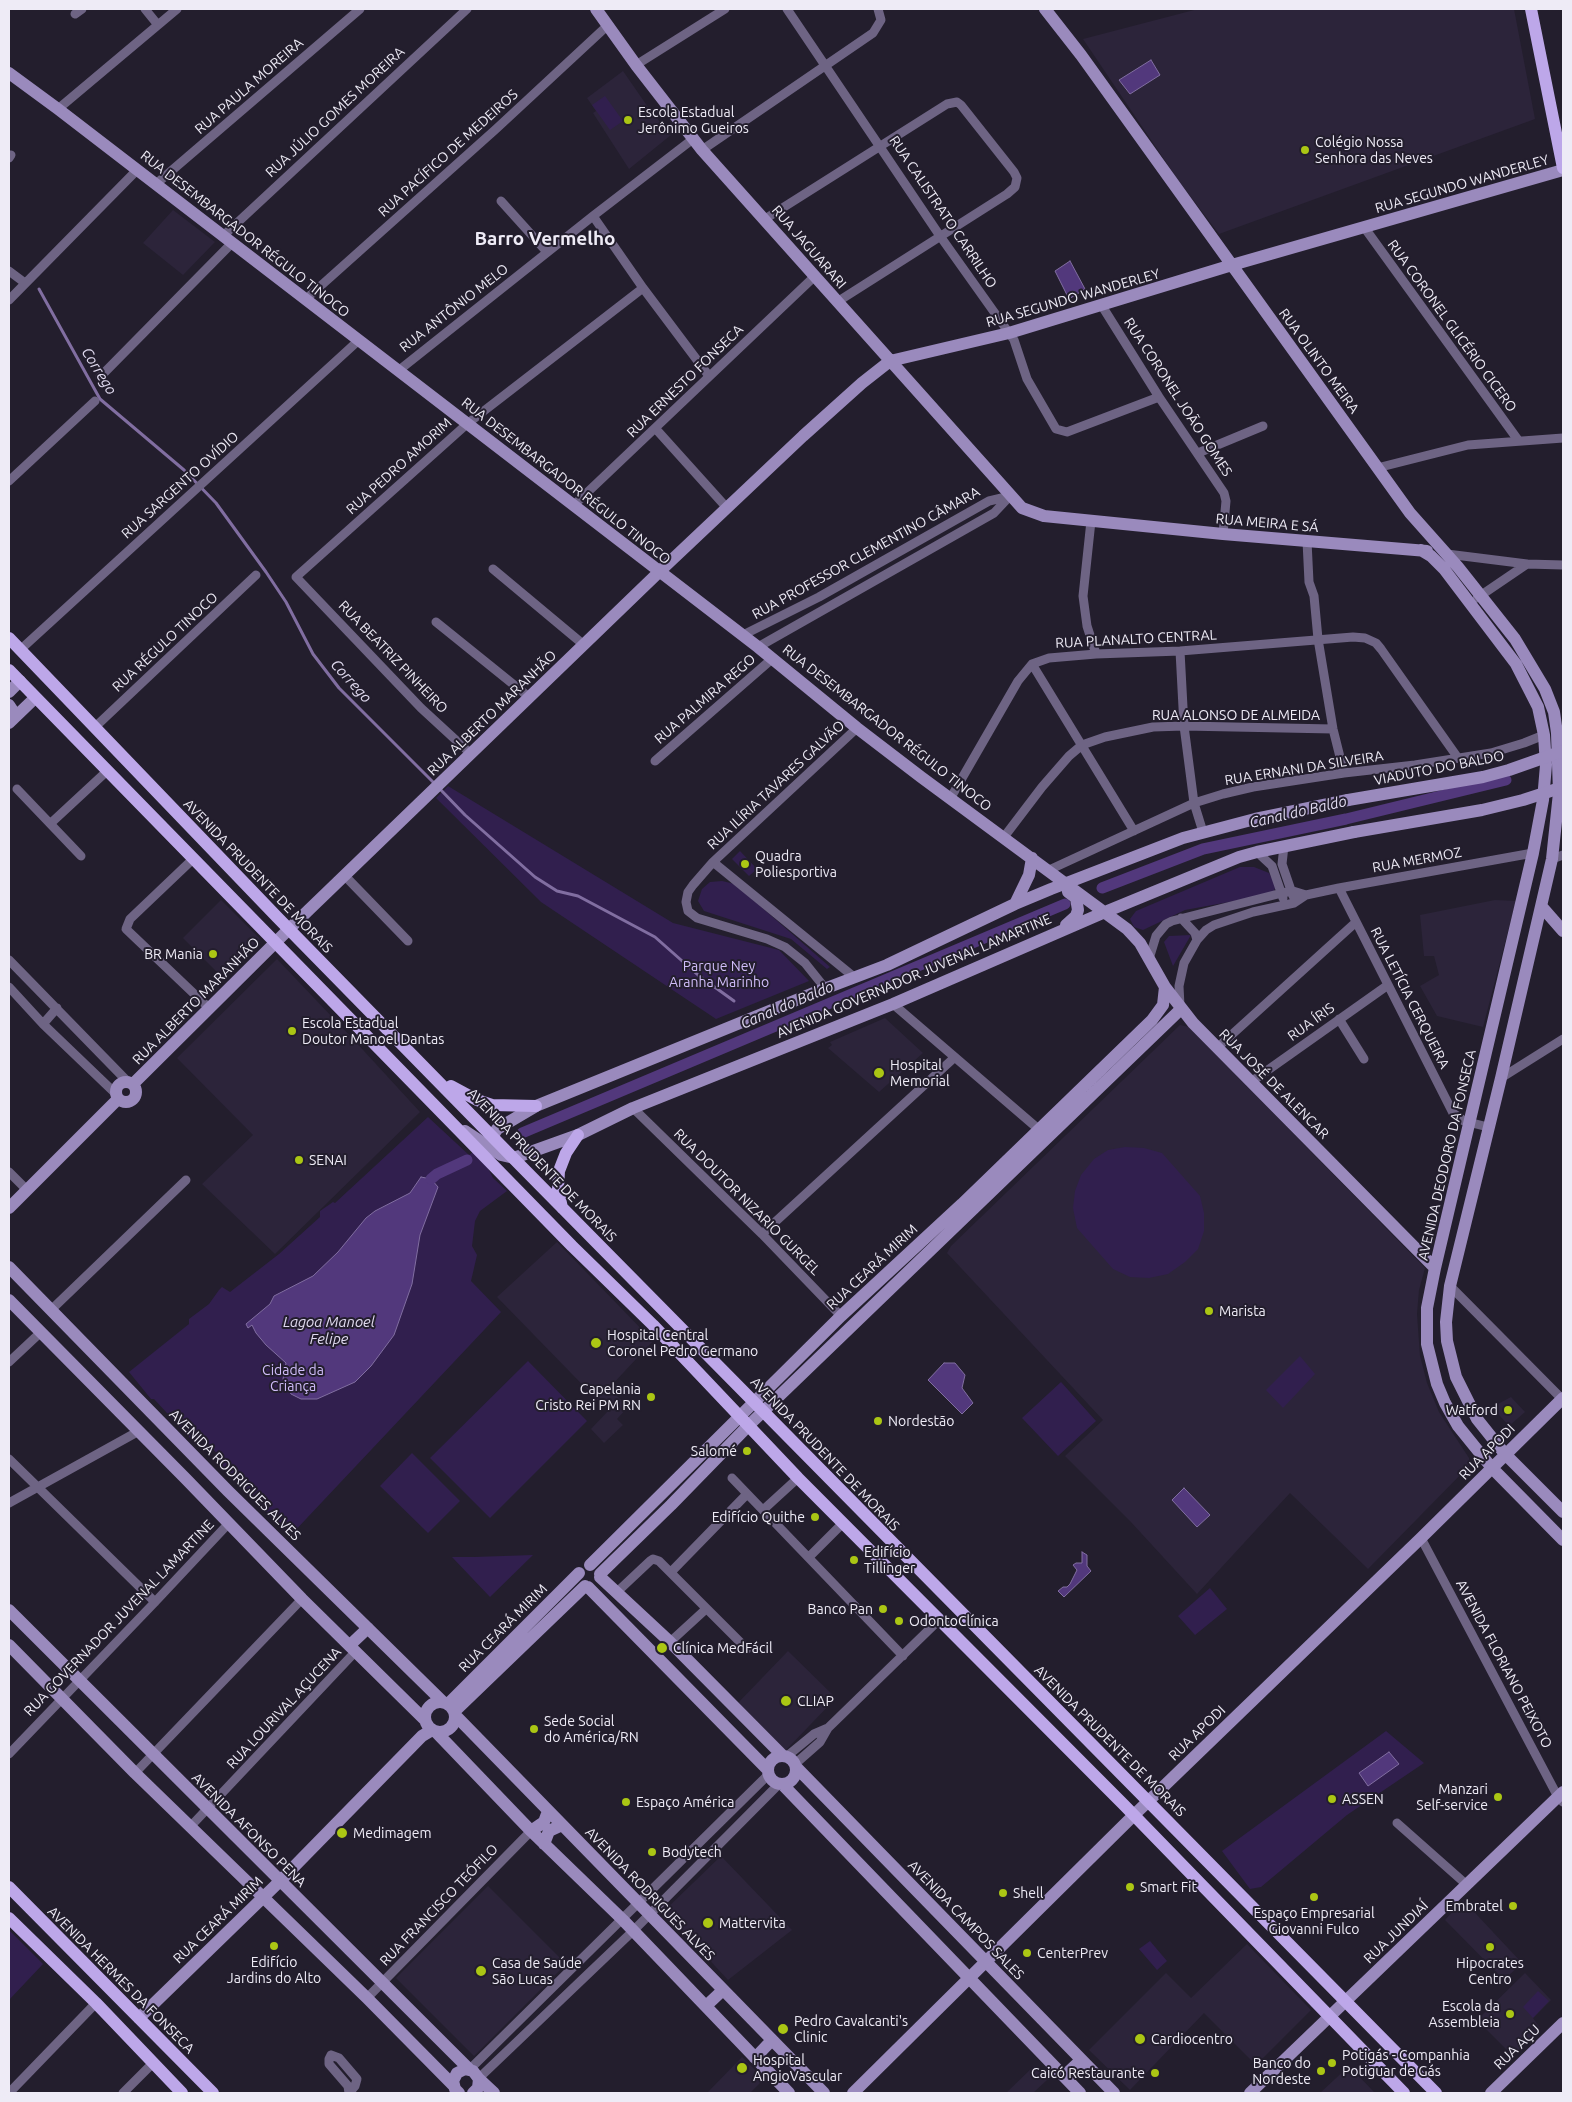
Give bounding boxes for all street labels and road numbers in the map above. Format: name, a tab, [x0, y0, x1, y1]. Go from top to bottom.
street label: RUA PAULA MOREIRA	[191, 34, 307, 138]
street label: RUA JÚLIO GOMES MOREIRA	[262, 43, 408, 181]
street label: RUA PACÍFICO DE MEDEIROS	[375, 86, 521, 220]
street label: RUA CALISTRATO CARRILHO	[886, 133, 1000, 291]
street label: RUA DESEMBARGADOR RÉGULO TINOCO	[137, 147, 353, 321]
street label: RUA SEGUNDO WANDERLEY	[1373, 151, 1551, 217]
street label: RUA JAGUARARI	[768, 202, 850, 292]
street label: RUA CORONEL GLICÉRIO CICERO	[1384, 237, 1520, 415]
street label: RUA ANTÔNIO MELO	[396, 260, 512, 356]
street label: RUA SEGUNDO WANDERLEY	[984, 265, 1162, 331]
street label: RUA OLINTO MEIRA	[1275, 305, 1363, 417]
street label: RUA CORONEL JOÃO GOMES	[1120, 315, 1236, 479]
street label: RUA ERNESTO FONSECA	[623, 321, 747, 441]
street label: RUA DESEMBARGADOR RÉGULO TINOCO	[458, 394, 674, 568]
street label: RUA PEDRO AMORIM	[343, 414, 455, 518]
street label: RUA SARGENTO OVÍDIO	[118, 428, 242, 542]
street label: RUA PROFESSOR CLEMENTINO CÂMARA	[749, 483, 983, 623]
street label: RUA MEIRA E SÁ	[1215, 510, 1319, 536]
street label: RUA RÉGULO TINOCO	[109, 589, 221, 695]
street label: RUA BEATRIZ PINHEIRO	[335, 597, 451, 717]
street label: RUA PLANALTO CENTRAL	[1055, 626, 1217, 652]
street label: RUA DESEMBARGADOR RÉGULO TINOCO	[779, 641, 995, 815]
street label: RUA ALBERTO MARANHÃO	[424, 647, 560, 779]
street label: RUA PALMIRA REGO	[651, 651, 759, 747]
street label: RUA ALONSO DE ALMEIDA	[1152, 707, 1320, 723]
street label: RUA ILÍRIA TAVARES GALVÃO	[704, 717, 848, 853]
street label: RUA ERNANI DA SILVEIRA	[1223, 747, 1385, 789]
street label: VIADUTO DO BALDO	[1372, 747, 1506, 789]
street label: AVENIDA PRUDENTE DE MORAIS	[180, 796, 336, 956]
street label: RUA MERMOZ	[1371, 844, 1463, 876]
street label: AVENIDA GOVERNADOR JUVENAL LAMARTINE	[774, 910, 1054, 1042]
street label: RUA LETÍCIA CERQUEIRA	[1367, 924, 1453, 1072]
street label: RUA ALBERTO MARANHÃO	[129, 934, 263, 1068]
street label: RUA ÍRIS	[1284, 999, 1338, 1045]
street label: RUA JOSÉ DE ALENCAR	[1216, 1026, 1332, 1142]
street label: AVENIDA DEODORO DA FONSECA	[1415, 1048, 1479, 1262]
street label: AVENIDA PRUDENTE DE MORAIS	[464, 1085, 620, 1245]
street label: RUA DOUTOR NIZARIO GURGEL	[670, 1125, 824, 1279]
street label: RUA CEARÁ MIRIM	[823, 1221, 921, 1313]
street label: AVENIDA PRUDENTE DE MORAIS	[747, 1374, 903, 1534]
street label: AVENIDA RODRIGUES ALVES	[166, 1406, 304, 1544]
street label: RUA APODI	[1455, 1420, 1519, 1484]
street label: RUA GOVERNADOR JUVENAL LAMARTINE	[20, 1516, 218, 1720]
street label: AVENIDA FLORIANO PEIXOTO	[1452, 1577, 1556, 1751]
street label: RUA CEARÁ MIRIM	[455, 1580, 551, 1676]
street label: RUA LOURIVAL AÇUCENA	[223, 1644, 345, 1772]
street label: AVENIDA PRUDENTE DE MORAIS	[1031, 1662, 1189, 1820]
street label: RUA APODI	[1165, 1702, 1229, 1764]
street label: AVENIDA AFONSO PENA	[188, 1769, 310, 1891]
street label: AVENIDA RODRIGUES ALVES	[582, 1824, 718, 1964]
street label: RUA FRANCISCO TEÓFILO	[376, 1841, 502, 1969]
street label: AVENIDA CAMPOS SALES	[905, 1857, 1027, 1983]
street label: RUA CEARÁ MIRIM	[170, 1873, 266, 1967]
street label: RUA JUNDIAÍ	[1360, 1897, 1432, 1967]
street label: AVENIDA HERMES DA FONSECA	[44, 1903, 198, 2057]
street label: RUA AÇU	[1490, 2021, 1544, 2073]

